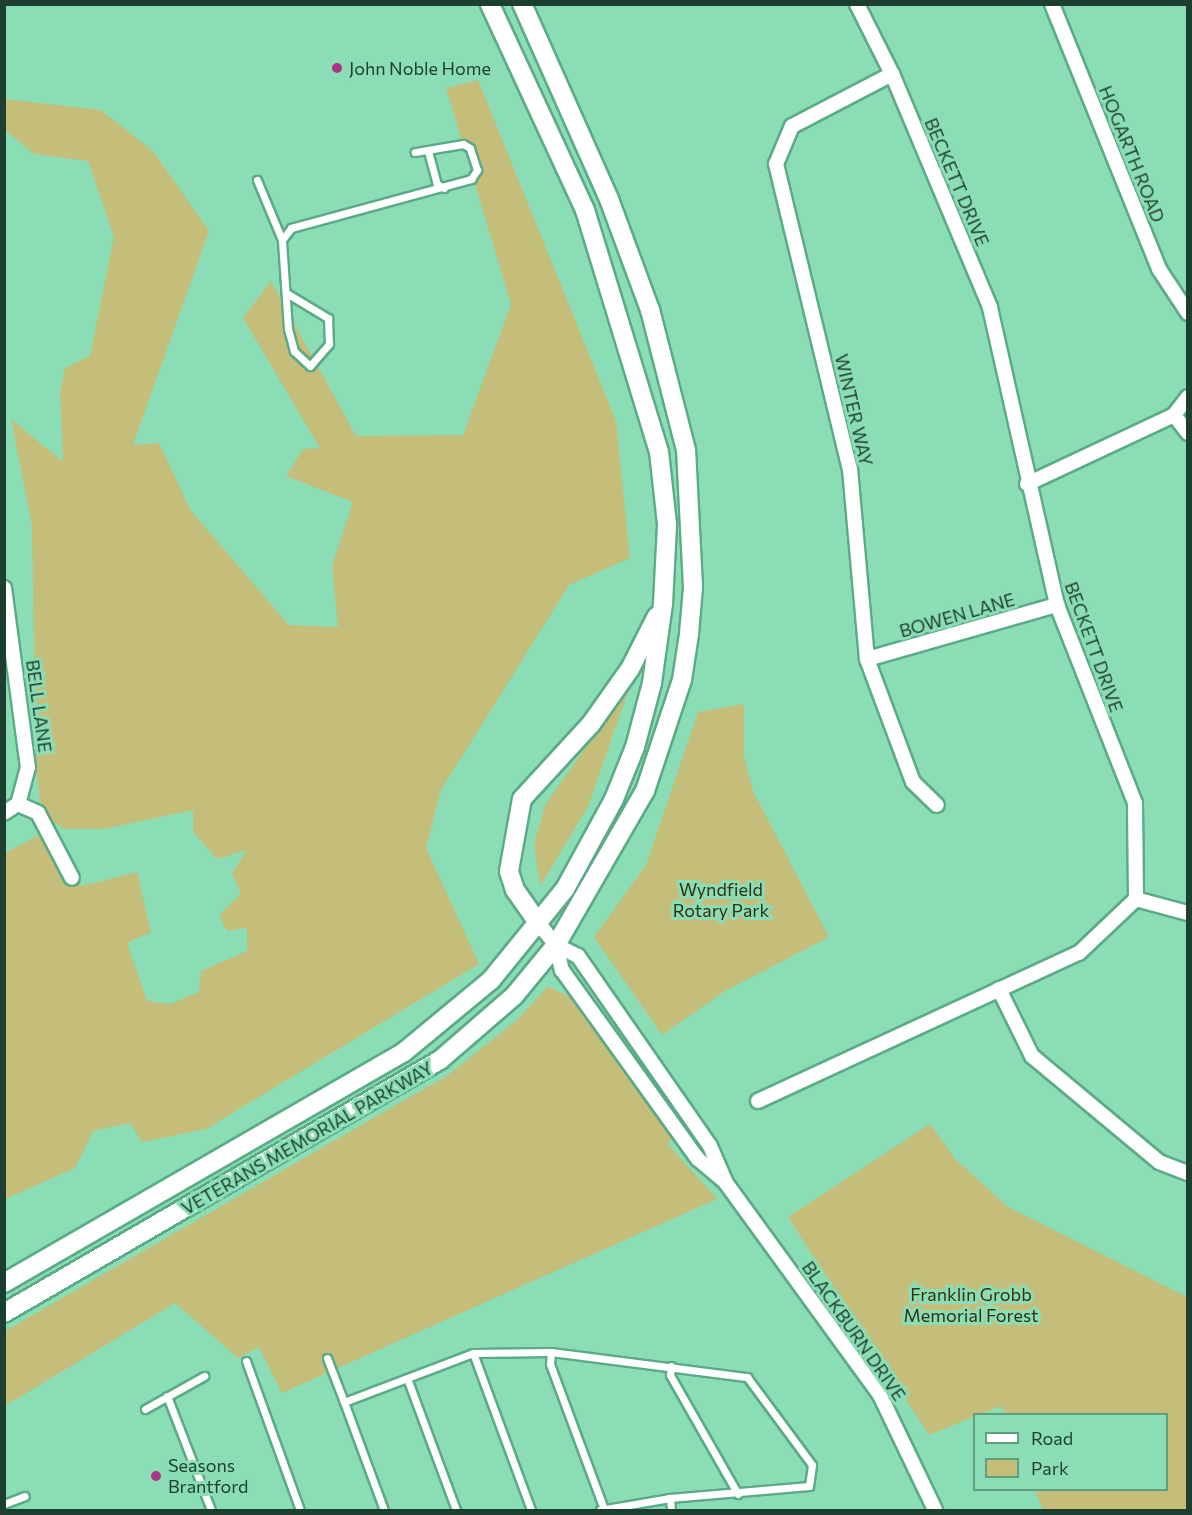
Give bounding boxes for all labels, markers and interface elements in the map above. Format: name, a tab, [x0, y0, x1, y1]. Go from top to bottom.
place label: John Noble Home	[349, 57, 491, 79]
marker: John Noble Home	[330, 61, 344, 75]
street label: HOGARTH ROAD	[1095, 82, 1169, 226]
street label: BECKETT DRIVE	[920, 115, 994, 249]
street label: WINTER WAY	[831, 352, 877, 468]
street label: BECKETT DRIVE	[1060, 579, 1128, 715]
street label: BOWEN LANE	[897, 588, 1017, 642]
street label: BELL LANE	[22, 658, 56, 754]
park label: Wyndfield Rotary Park	[673, 879, 769, 922]
street label: VETERANS MEMORIAL PARKWAY	[177, 1057, 437, 1219]
street label: BLACKBURN DRIVE	[798, 1257, 910, 1405]
park label: Franklin Grobb Memorial Forest	[904, 1284, 1038, 1326]
legend	[973, 1413, 1168, 1491]
text: Road	[1031, 1427, 1073, 1449]
place label: Seasons Brantford	[168, 1455, 248, 1498]
text: Park	[1031, 1457, 1069, 1479]
marker: Seasons Brantford	[149, 1469, 163, 1483]

